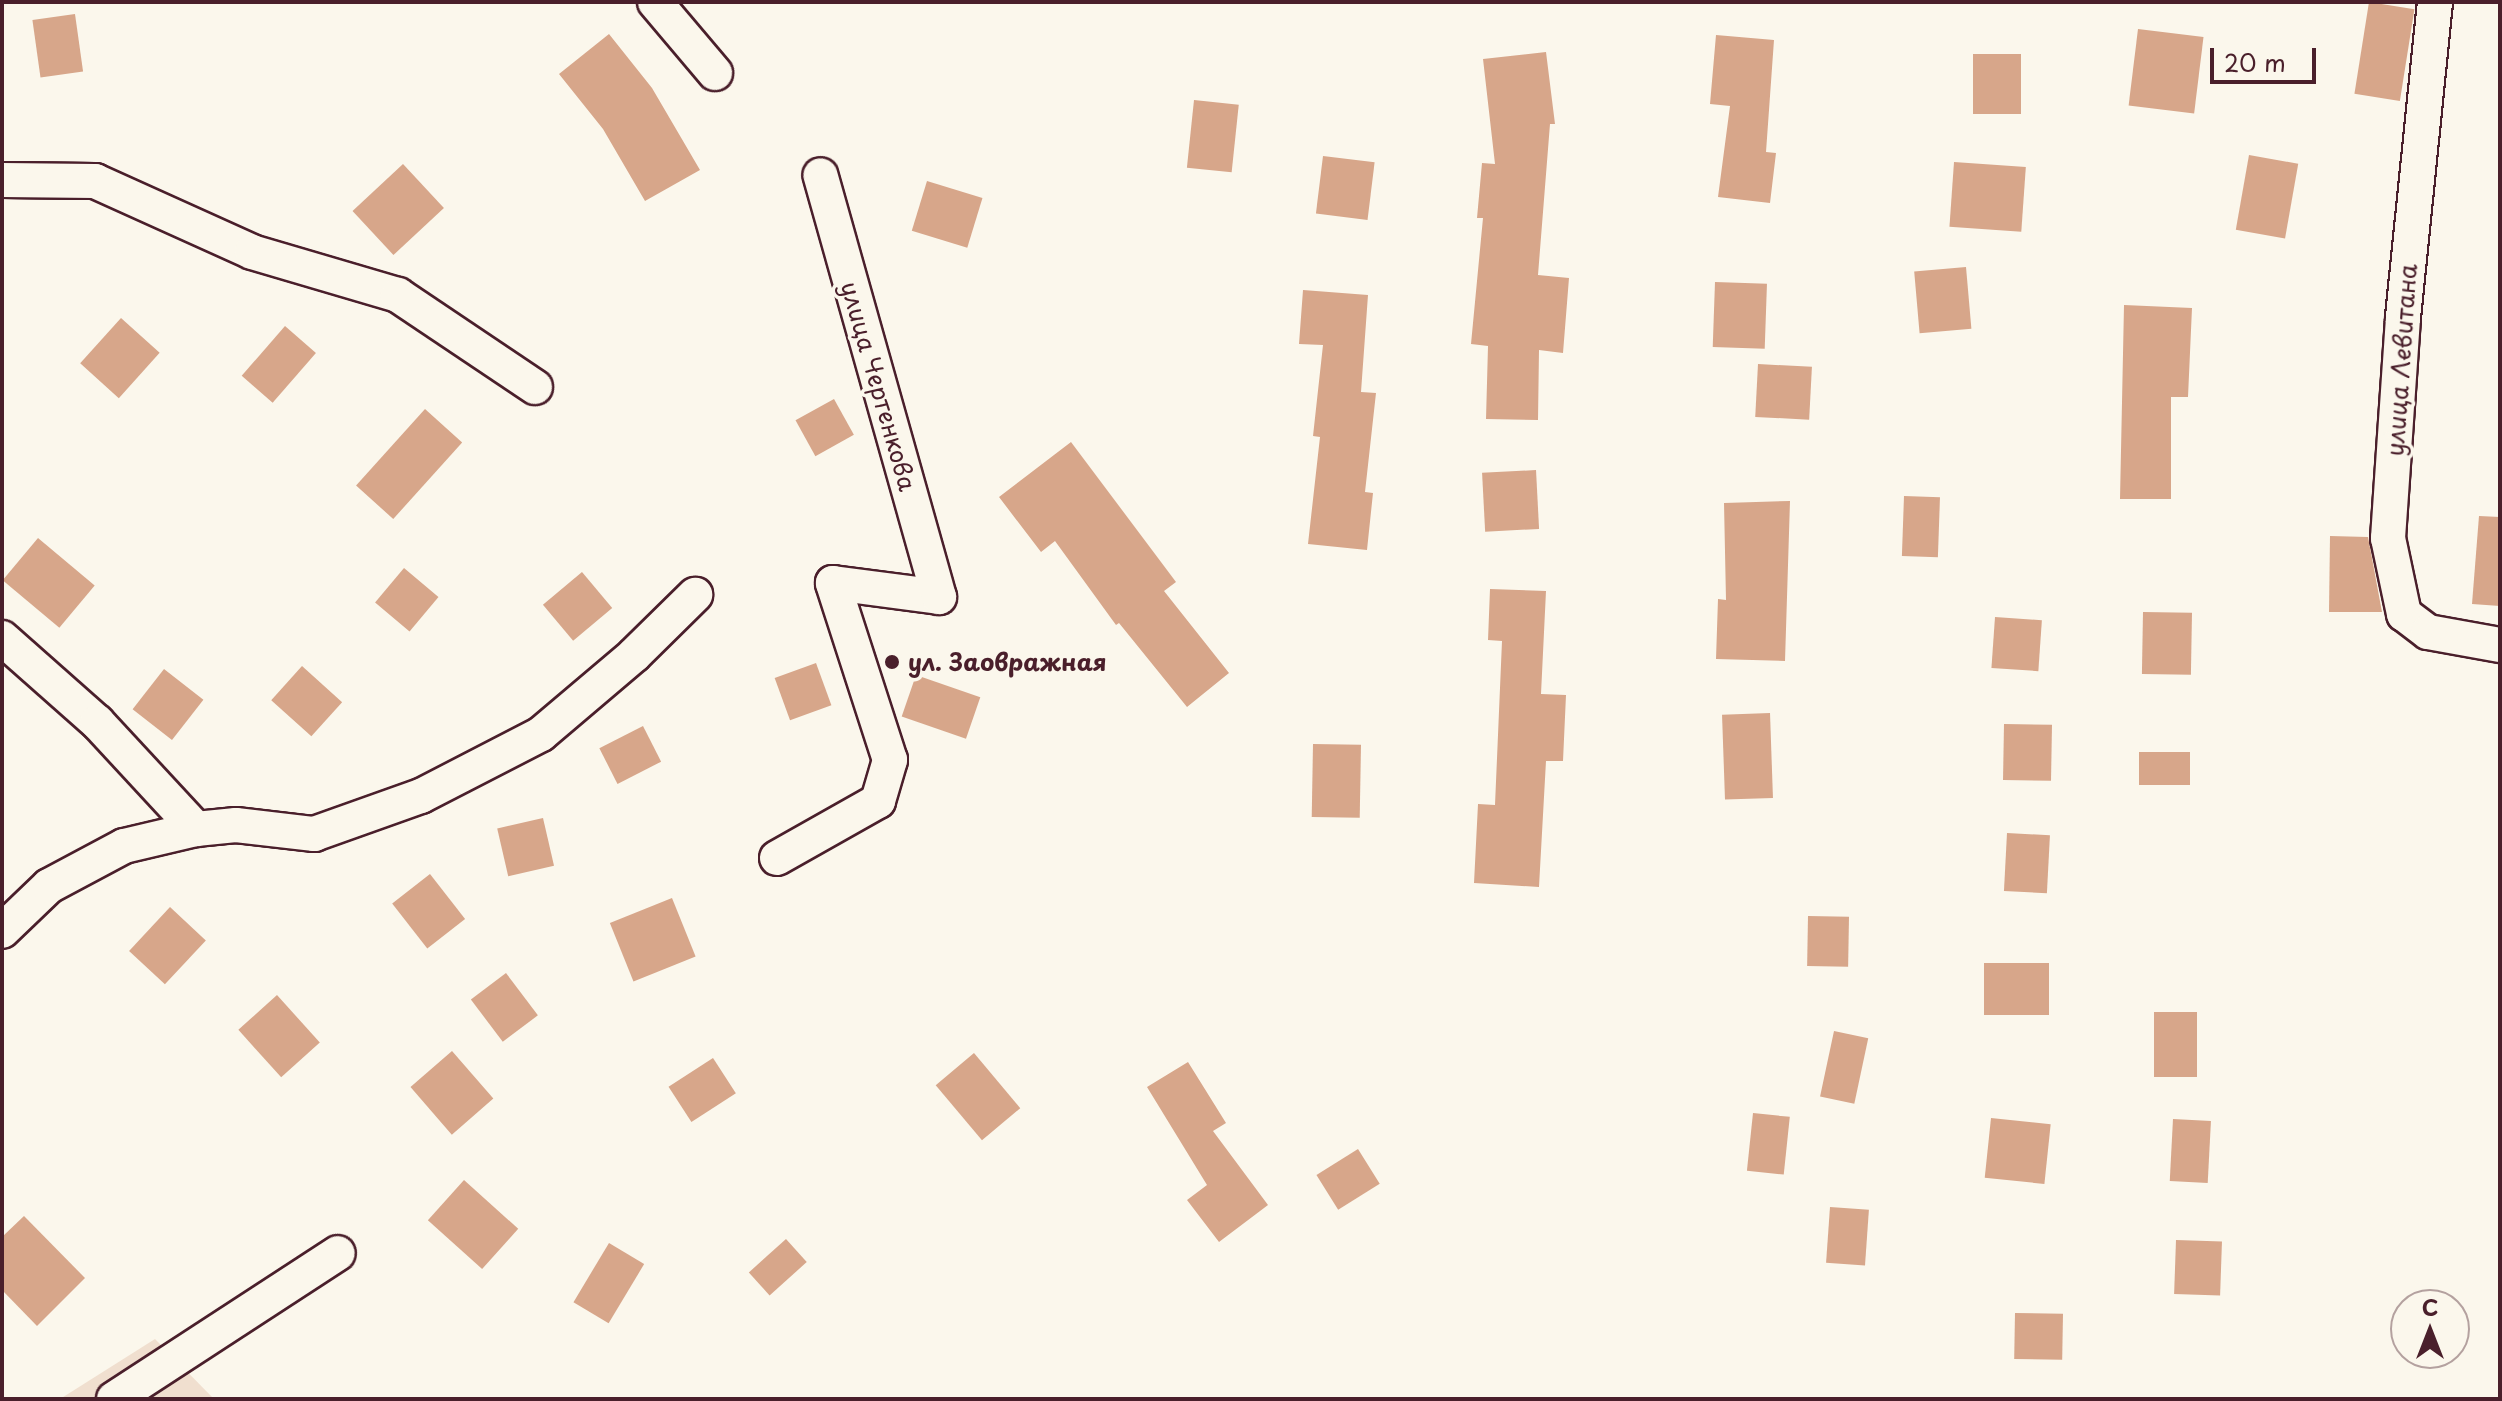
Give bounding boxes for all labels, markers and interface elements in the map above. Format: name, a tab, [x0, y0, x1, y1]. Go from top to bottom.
scale bar	[2214, 32, 2320, 82]
text: 20 m	[2224, 44, 2286, 80]
street label: улица Левитана	[2380, 262, 2422, 458]
street label: улица Чертенкова	[835, 277, 923, 495]
place label: ул. Заовражная	[908, 648, 1107, 676]
marker: ул. Заовражная	[883, 653, 901, 671]
north arrow	[2390, 1289, 2470, 1369]
text: С	[2422, 1290, 2438, 1323]

